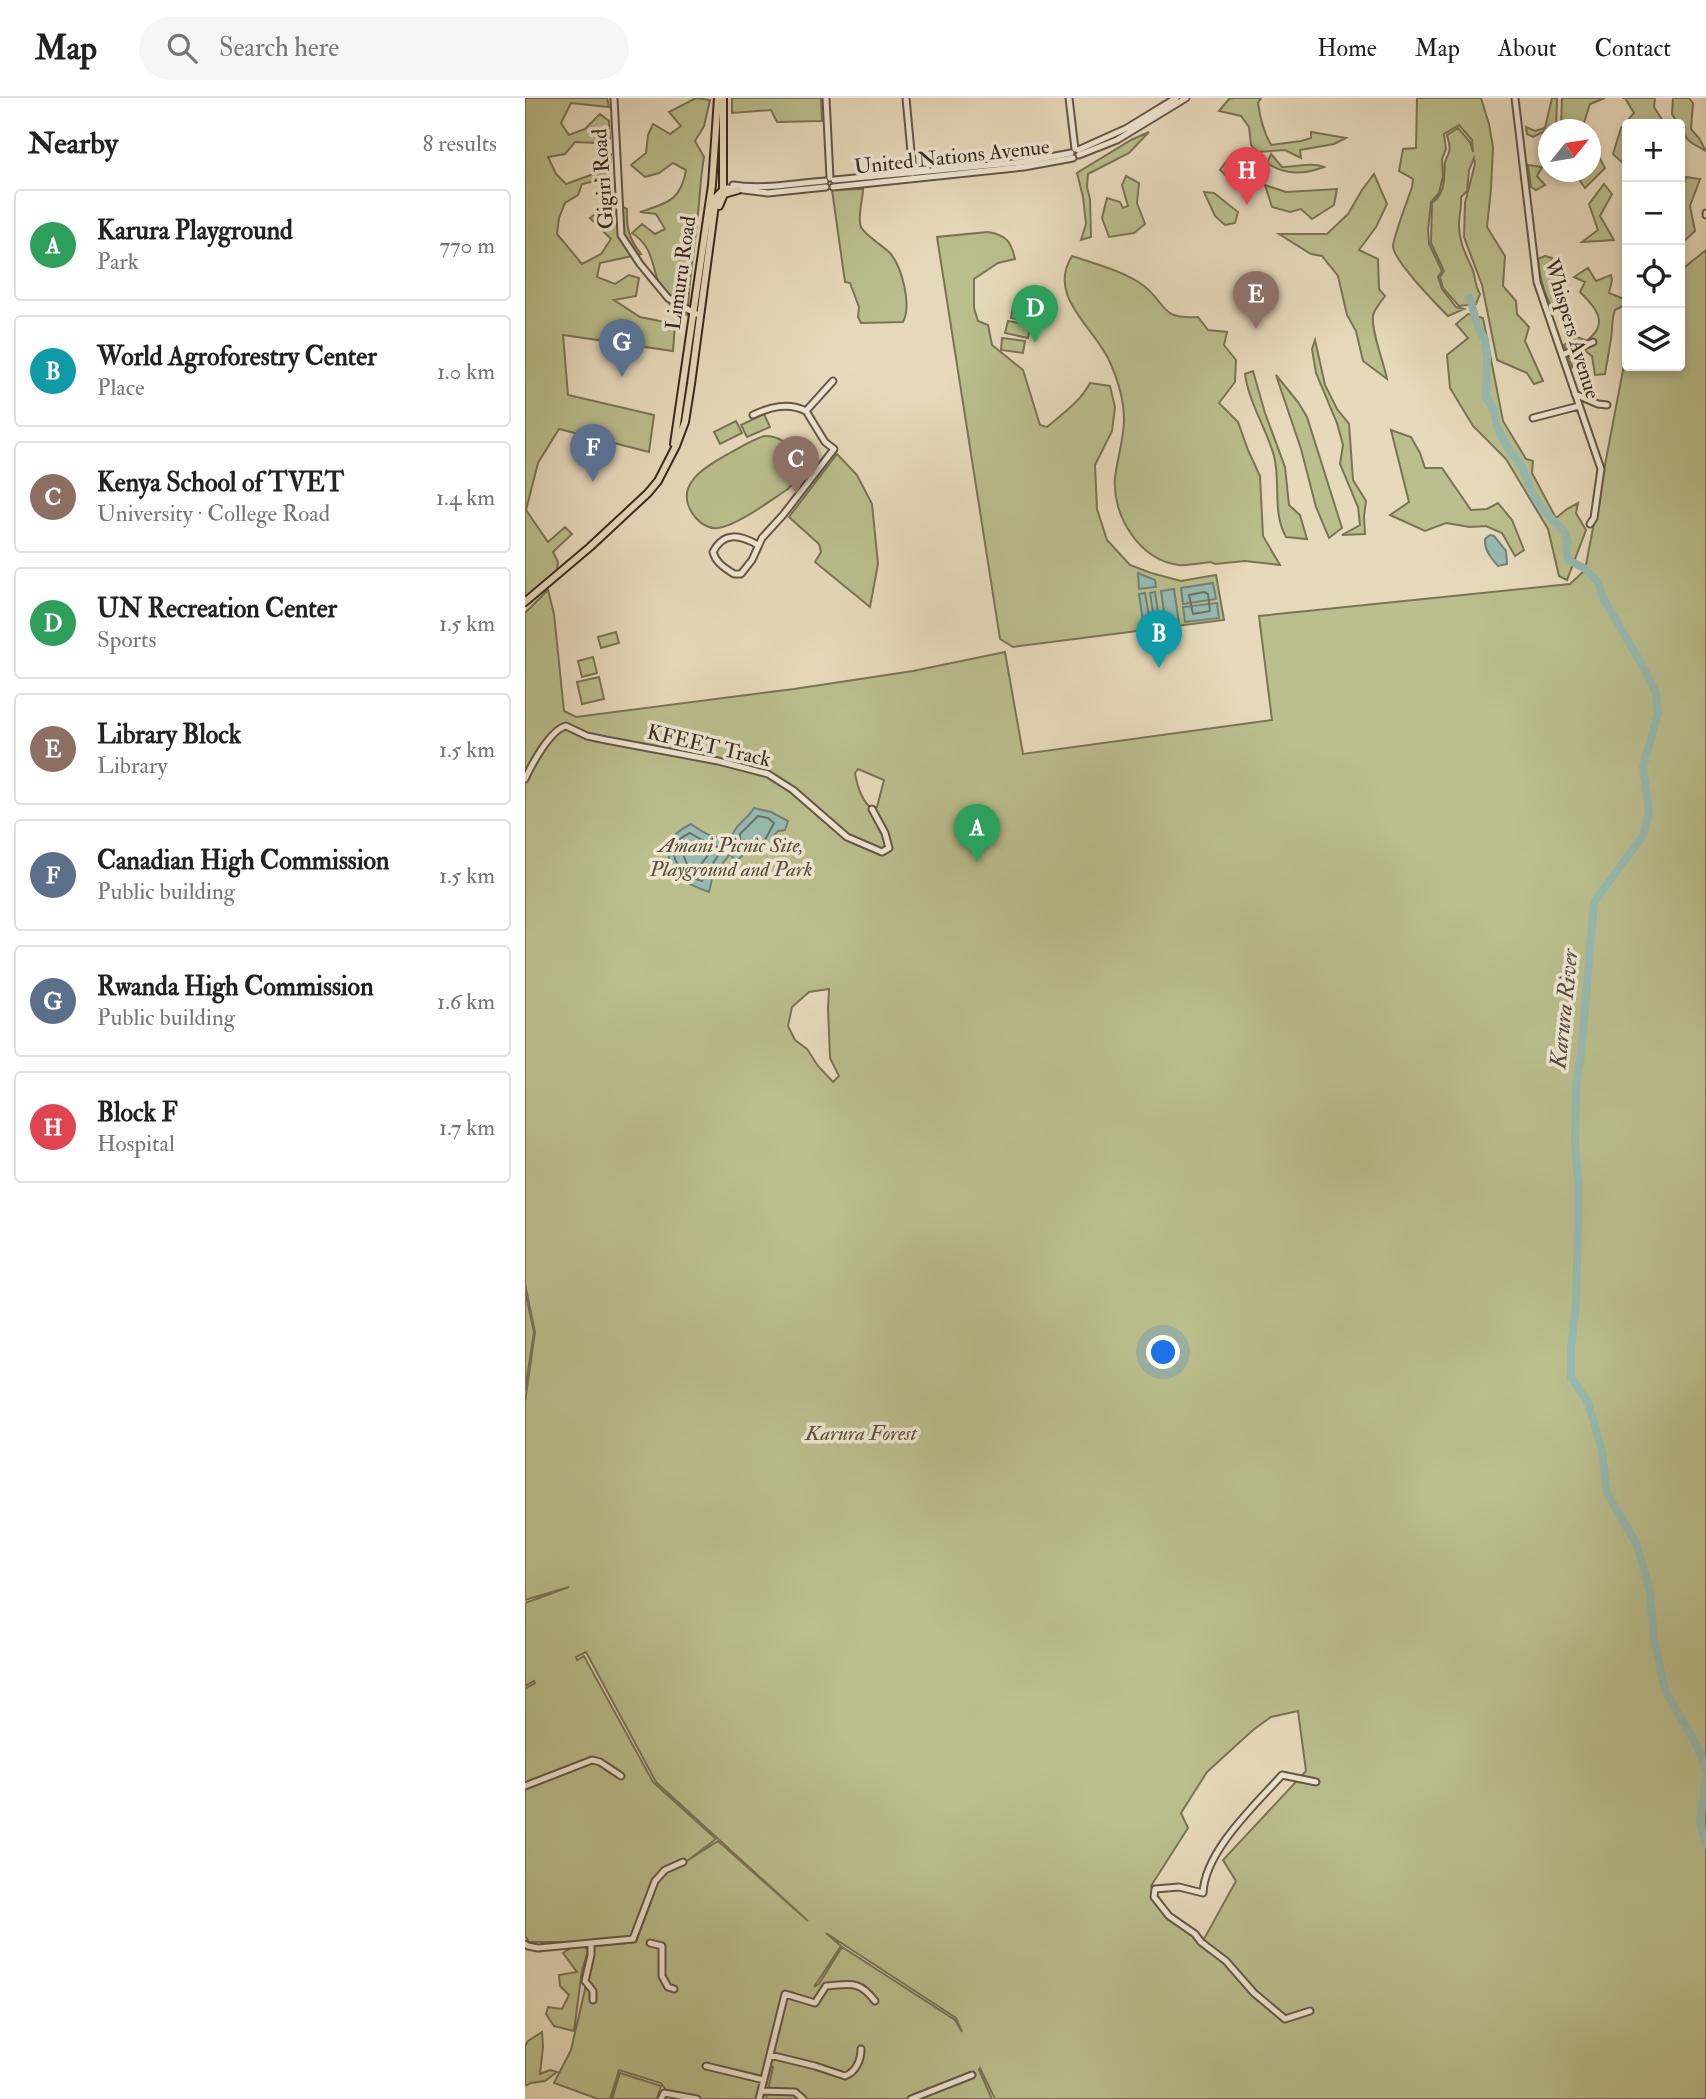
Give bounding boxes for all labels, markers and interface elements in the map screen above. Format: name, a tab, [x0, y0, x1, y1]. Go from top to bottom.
search box	[139, 17, 629, 80]
text: Map	[35, 28, 97, 69]
icon: search	[163, 29, 201, 67]
text: Search here	[219, 32, 339, 64]
text: Home	[1317, 33, 1377, 64]
text: Map	[1415, 33, 1460, 64]
text: About	[1498, 33, 1557, 64]
text: Contact	[1595, 33, 1671, 64]
north arrow	[1538, 119, 1601, 182]
map controls	[1622, 119, 1685, 371]
button: +	[1622, 119, 1685, 182]
text: Nearby	[28, 125, 118, 162]
street label: Gigiri Road	[586, 127, 620, 230]
text: 8 results	[422, 129, 497, 158]
street label: United Nations Avenue	[853, 133, 1051, 181]
pin: H	[1224, 147, 1270, 205]
button: −	[1622, 182, 1685, 245]
street label: Limuru Road	[660, 214, 702, 332]
text: Karura Playground	[97, 215, 293, 247]
text: A	[46, 231, 60, 260]
text: 770 m	[439, 231, 495, 260]
button: locate	[1622, 245, 1685, 308]
text: Park	[97, 247, 139, 276]
street label: Whispers Avenue	[1538, 255, 1606, 402]
pin: E	[1233, 271, 1279, 329]
pin: D	[1012, 285, 1058, 343]
button: layers	[1622, 308, 1685, 371]
pin: G	[599, 319, 645, 377]
text: World Agroforestry Center	[97, 341, 377, 373]
text: B	[45, 357, 61, 386]
text: 1.0 km	[437, 357, 495, 386]
text: Place	[97, 373, 145, 402]
pin: F	[570, 424, 616, 482]
pin: C	[773, 436, 819, 494]
text: Kenya School of TVET	[97, 467, 344, 499]
text: C	[45, 483, 61, 512]
text: 1.4 km	[436, 483, 495, 512]
text: University · College Road	[97, 499, 330, 528]
text: UN Recreation Center	[97, 593, 337, 625]
text: D	[44, 609, 62, 638]
text: 1.5 km	[439, 609, 495, 638]
pin: B	[1136, 610, 1182, 668]
text: Sports	[97, 625, 156, 654]
text: Library Block	[97, 719, 241, 751]
street label: KFEET Track	[644, 719, 774, 773]
text: E	[45, 735, 61, 764]
text: 1.5 km	[439, 735, 495, 764]
text: Library	[97, 751, 168, 780]
pin: A	[954, 804, 1000, 862]
park label: Amani Picnic Site, Playground and Park	[649, 832, 812, 883]
text: Canadian High Commission	[97, 845, 389, 877]
text: F	[46, 861, 60, 890]
text: 1.5 km	[439, 861, 495, 890]
text: Public building	[97, 877, 235, 906]
water label: Karura River	[1543, 946, 1585, 1071]
text: Rwanda High Commission	[97, 971, 374, 1003]
text: G	[43, 987, 63, 1016]
text: 1.6 km	[437, 987, 495, 1016]
text: Public building	[97, 1003, 235, 1032]
text: Block F	[97, 1097, 178, 1129]
text: H	[44, 1113, 62, 1142]
text: 1.7 km	[439, 1113, 495, 1142]
text: Hospital	[97, 1129, 175, 1158]
your location	[1146, 1335, 1180, 1369]
park label: Karura Forest	[804, 1420, 918, 1447]

